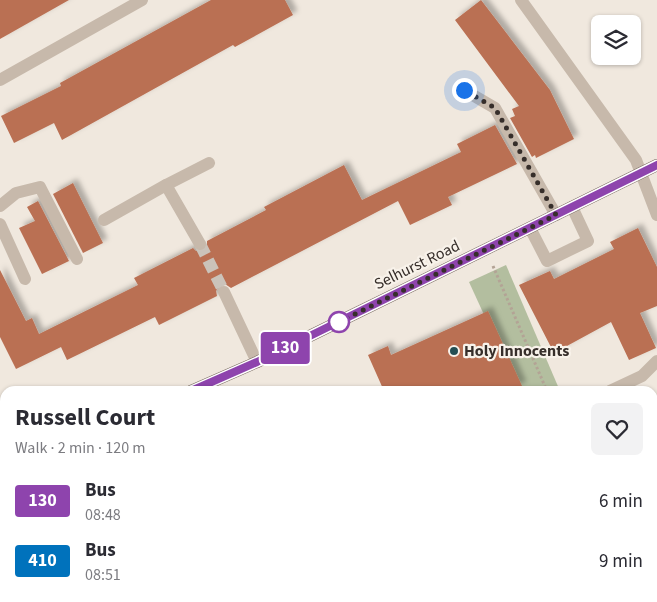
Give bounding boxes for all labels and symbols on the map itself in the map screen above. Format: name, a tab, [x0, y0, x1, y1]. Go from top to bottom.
your location	[452, 78, 477, 103]
street label: Selhurst Road	[370, 235, 464, 295]
unlabelled marker	[328, 311, 350, 333]
line badge: 130	[256, 332, 314, 364]
place label: Holy Innocents	[464, 340, 569, 362]
marker: Holy Innocents	[448, 345, 460, 357]

